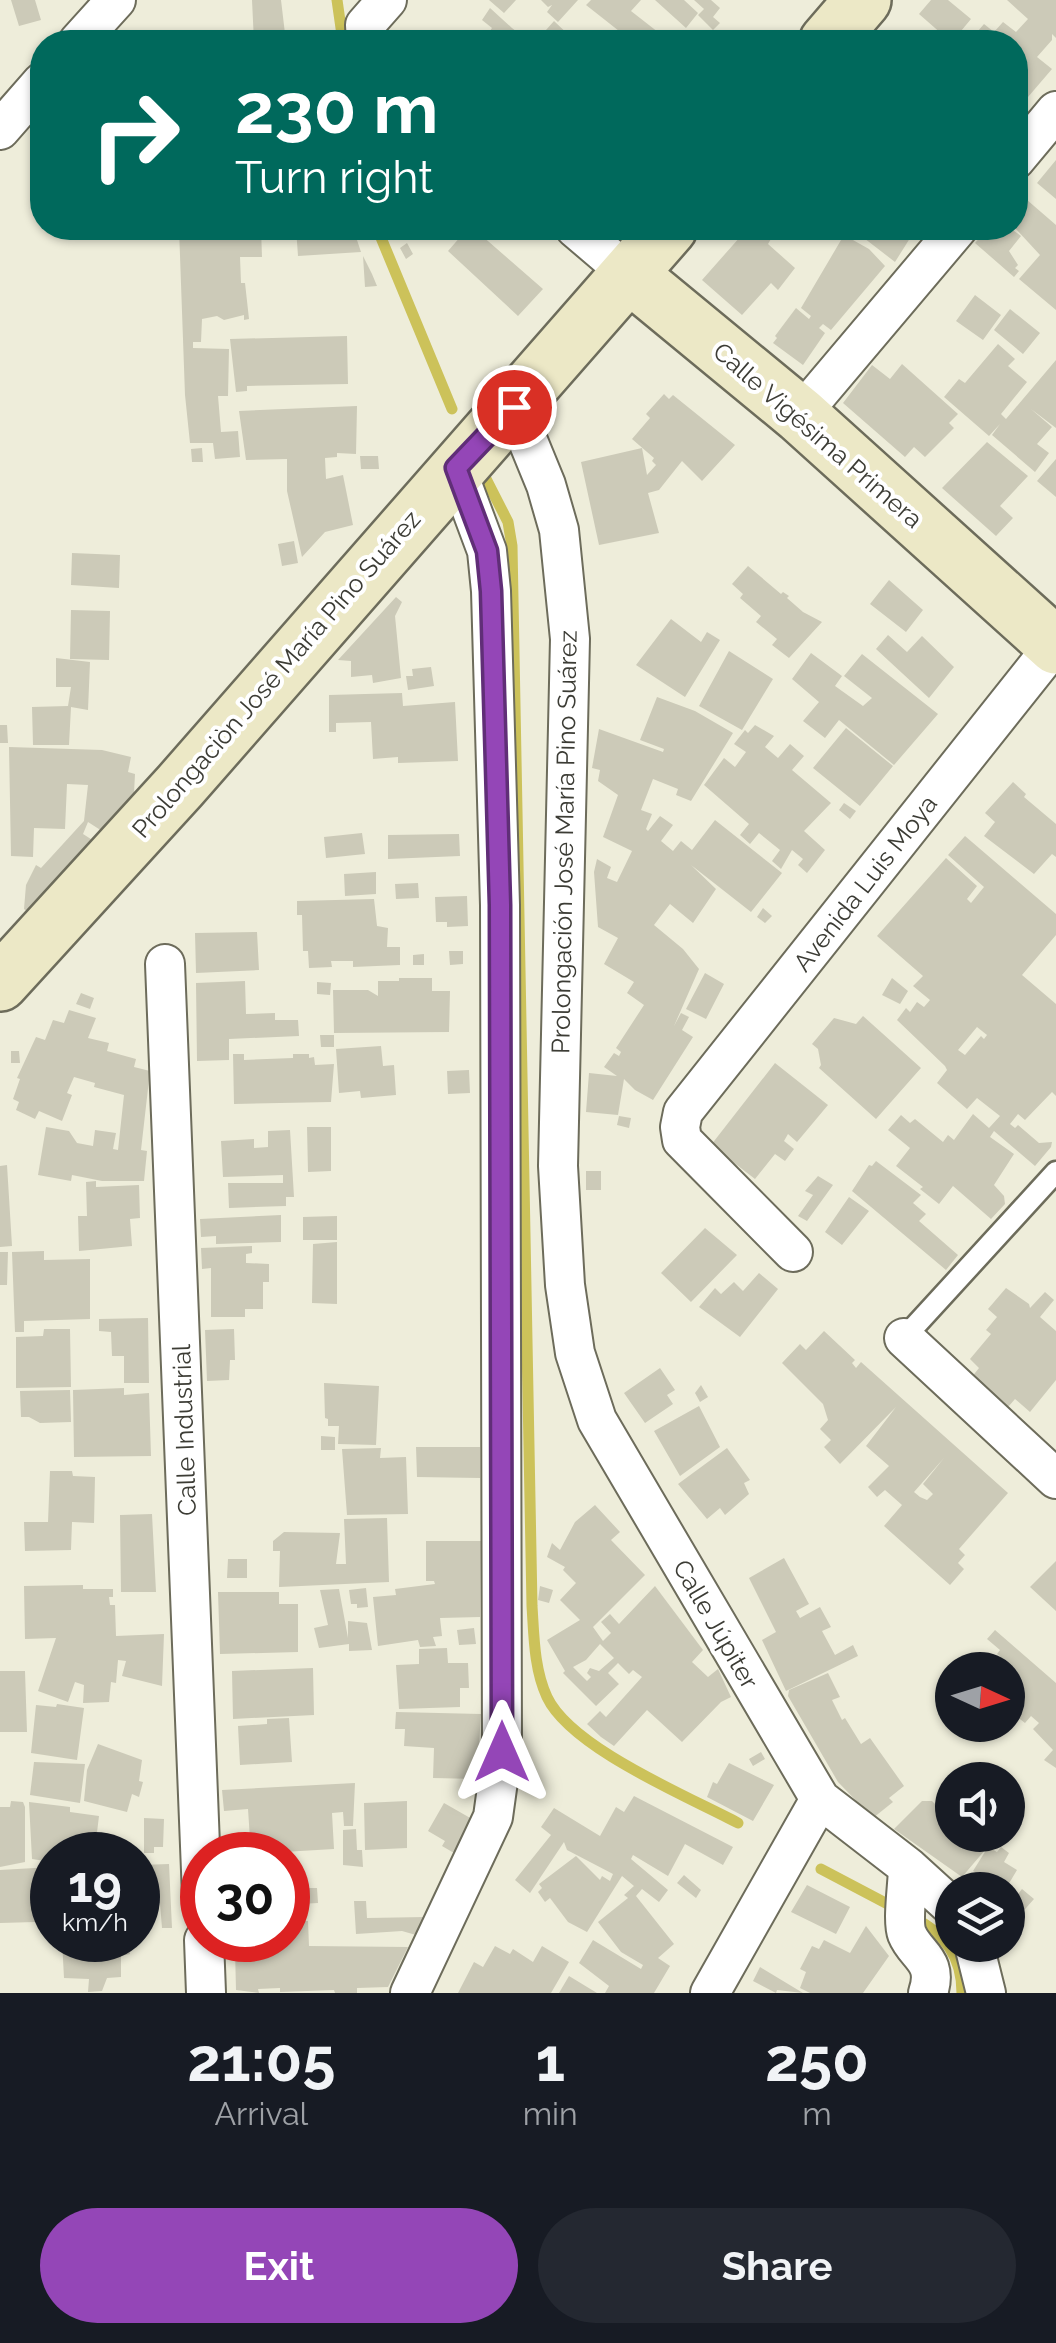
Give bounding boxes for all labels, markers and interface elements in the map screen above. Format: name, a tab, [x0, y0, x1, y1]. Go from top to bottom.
text: 230 m	[235, 67, 439, 149]
icon: right	[70, 70, 200, 200]
text: Turn right	[235, 151, 433, 204]
street label: Calle Vigésima Primera	[707, 336, 929, 534]
pin	[472, 365, 557, 450]
icon: arrive	[487, 380, 542, 435]
street label: Prolongaciòn José María Pino Suárez	[126, 504, 426, 844]
street label: Prolongación José María Pino Suárez	[545, 630, 583, 1054]
street label: Avenida Luis Moya	[787, 789, 943, 977]
street label: Calle Industrial	[166, 1343, 202, 1516]
street label: Calle Júpiter	[667, 1554, 765, 1694]
north arrow	[935, 1652, 1025, 1742]
map controls	[935, 1652, 1025, 1962]
position arrow	[450, 1700, 554, 1804]
button: sound	[935, 1762, 1025, 1852]
speed limit sign: 30	[180, 1832, 310, 1962]
text: 19	[68, 1855, 122, 1914]
button: layers	[935, 1872, 1025, 1962]
text: km/h	[62, 1907, 128, 1937]
text: 21:05	[187, 2025, 336, 2095]
text: 1	[535, 2025, 565, 2095]
text: 250	[765, 2025, 869, 2095]
text: Arrival	[214, 2095, 308, 2132]
text: min	[523, 2095, 578, 2132]
text: m	[802, 2095, 832, 2132]
button: Exit	[40, 2208, 518, 2323]
button: Share	[538, 2208, 1016, 2323]

